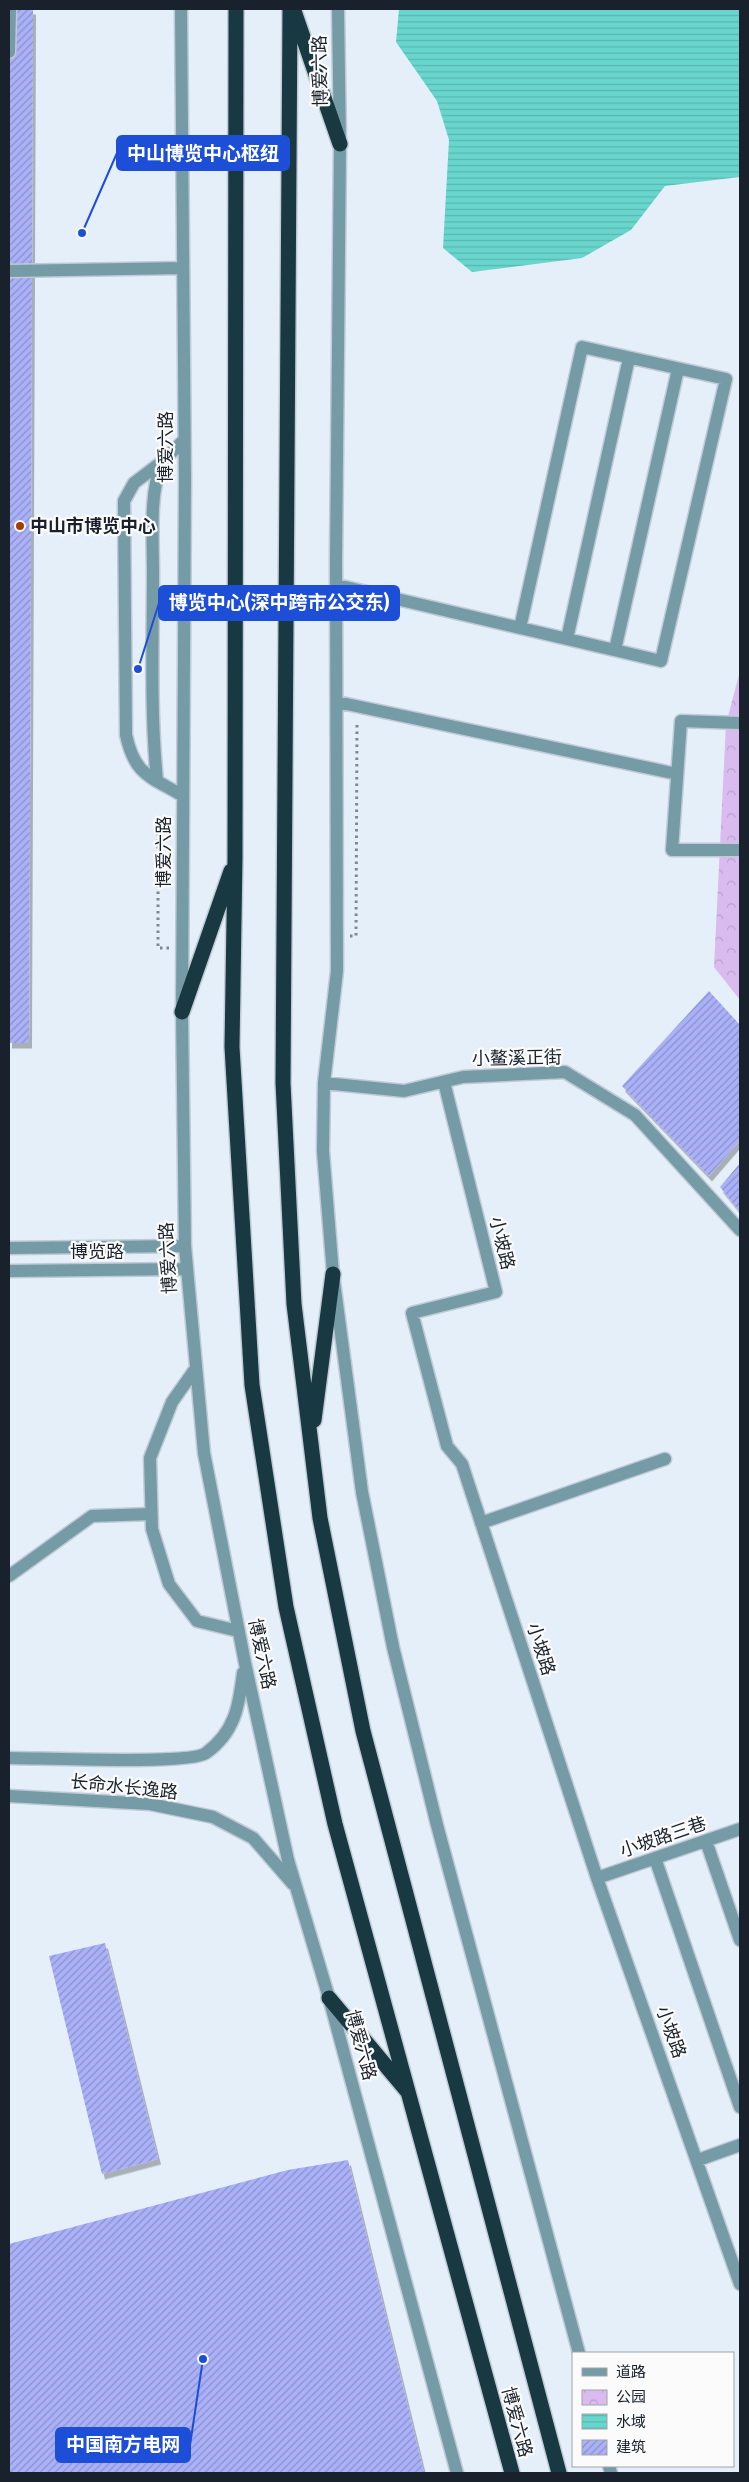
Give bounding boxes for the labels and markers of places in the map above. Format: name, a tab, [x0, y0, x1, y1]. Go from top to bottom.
callout: 中山博览中心枢纽	[117, 136, 289, 170]
place label: 中山市博览中心	[30, 515, 156, 537]
marker: 中山市博览中心	[14, 520, 26, 532]
callout: 博览中心(深中跨市公交东)	[159, 586, 399, 620]
callout: 中国南方电网	[56, 2428, 190, 2462]

